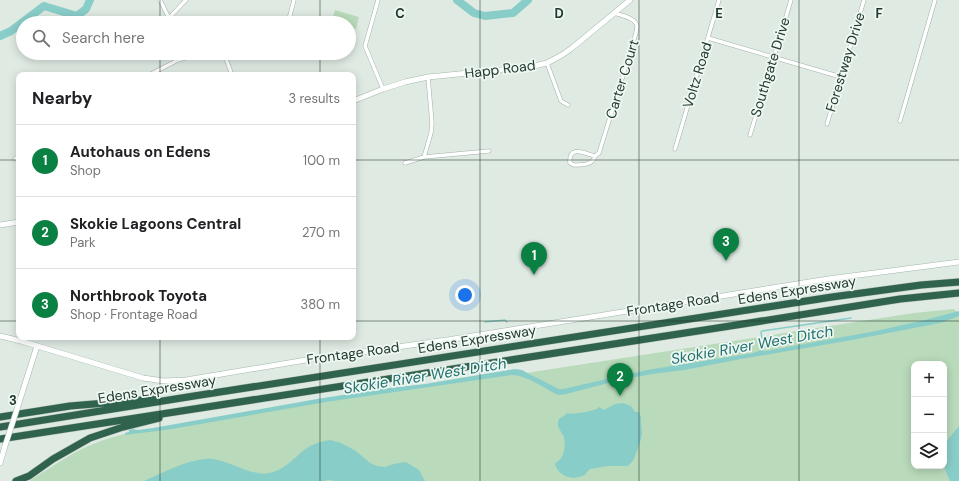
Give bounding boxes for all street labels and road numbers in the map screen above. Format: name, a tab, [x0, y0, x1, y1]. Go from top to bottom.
street label: Forestway Drive	[821, 10, 869, 114]
street label: Southgate Drive	[746, 15, 794, 119]
street label: Carter Court	[601, 37, 643, 121]
street label: Voltz Road	[678, 40, 716, 110]
street label: Happ Road	[464, 56, 536, 82]
street label: Edens Expressway	[737, 272, 858, 308]
street label: Frontage Road	[625, 288, 721, 320]
street label: Edens Expressway	[417, 321, 538, 357]
street label: Frontage Road	[305, 338, 401, 368]
street label: Edens Expressway	[97, 371, 218, 407]

